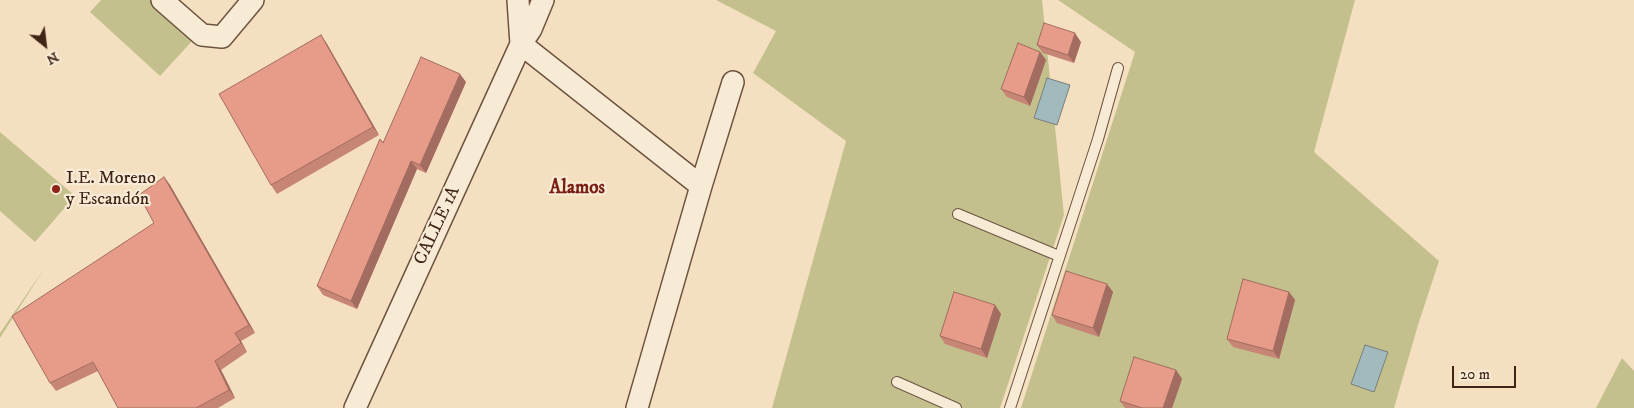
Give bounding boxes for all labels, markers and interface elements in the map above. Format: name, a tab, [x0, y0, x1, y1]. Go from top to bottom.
north arrow	[20, 20, 70, 70]
text: N	[43, 47, 62, 69]
place label: I.E. Moreno y Escandón	[66, 168, 156, 210]
district label: Alamos	[549, 178, 605, 200]
marker: I.E. Moreno y Escandón	[50, 183, 62, 195]
street label: CALLE 1A	[410, 183, 466, 269]
scale bar	[1454, 356, 1518, 388]
text: 20 m	[1460, 365, 1490, 384]

